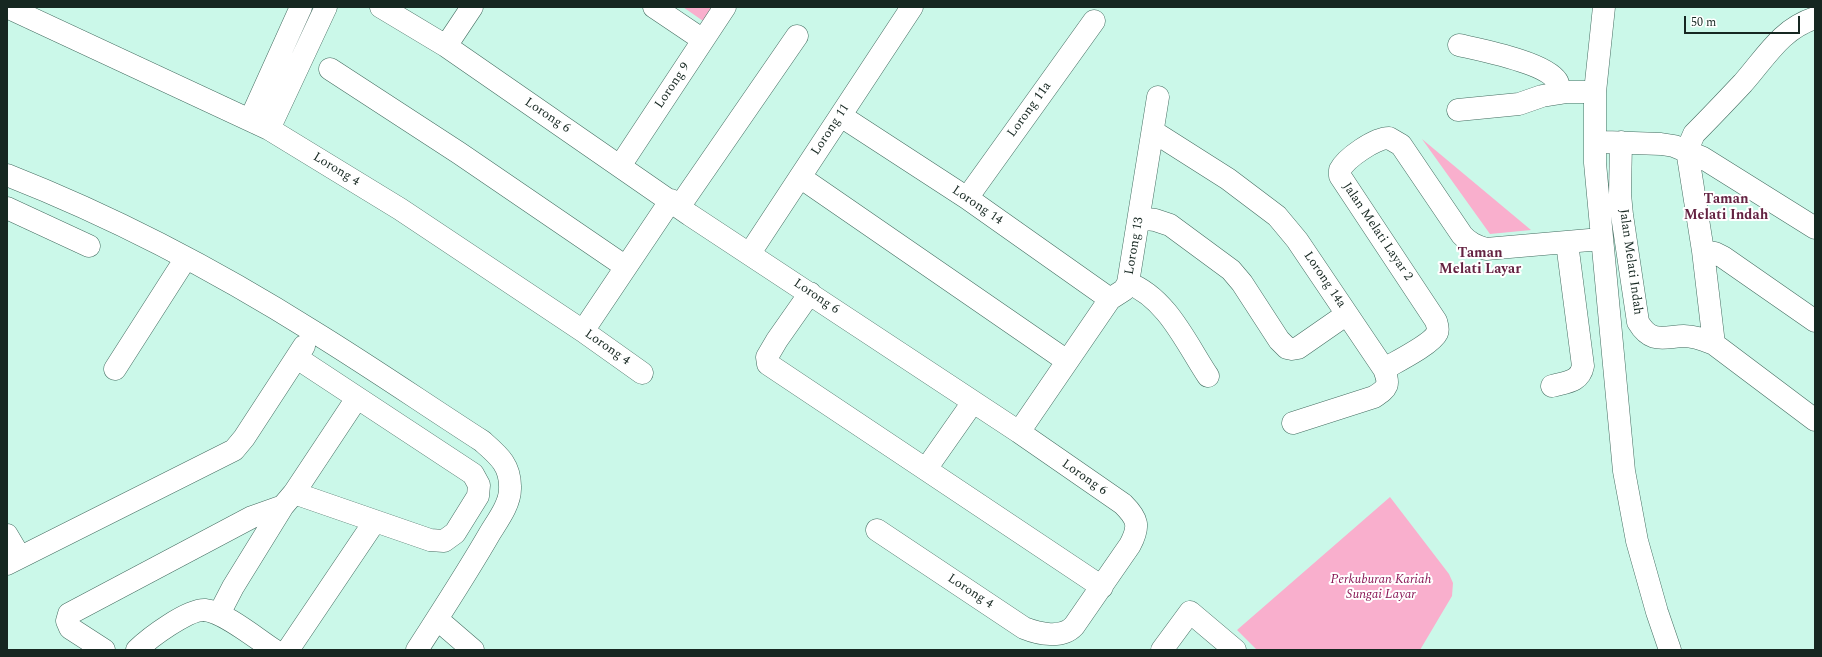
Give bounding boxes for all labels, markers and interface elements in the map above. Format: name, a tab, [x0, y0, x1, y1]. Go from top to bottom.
scale bar	[1686, 8, 1802, 34]
text: 50 m	[1691, 13, 1716, 32]
street label: Lorong 9	[652, 60, 694, 112]
street label: Lorong 11a	[1005, 79, 1055, 141]
street label: Lorong 6	[521, 95, 573, 137]
street label: Lorong 11	[809, 101, 853, 159]
street label: Lorong 4	[310, 150, 362, 190]
street label: Jalan Melati Layar 2	[1338, 180, 1416, 284]
street label: Lorong 14	[948, 183, 1006, 229]
district label: Taman Melati Indah	[1684, 192, 1768, 224]
street label: Jalan Melati Indah	[1615, 208, 1645, 316]
street label: Lorong 13	[1122, 216, 1148, 276]
district label: Taman Melati Layar	[1439, 246, 1521, 278]
street label: Lorong 14a	[1299, 249, 1349, 311]
street label: Lorong 6	[790, 276, 842, 318]
street label: Lorong 4	[581, 327, 633, 369]
street label: Lorong 6	[1058, 457, 1110, 499]
street label: Lorong 4	[944, 571, 996, 613]
park label: Perkuburan Kariah Sungai Layar	[1331, 572, 1431, 603]

